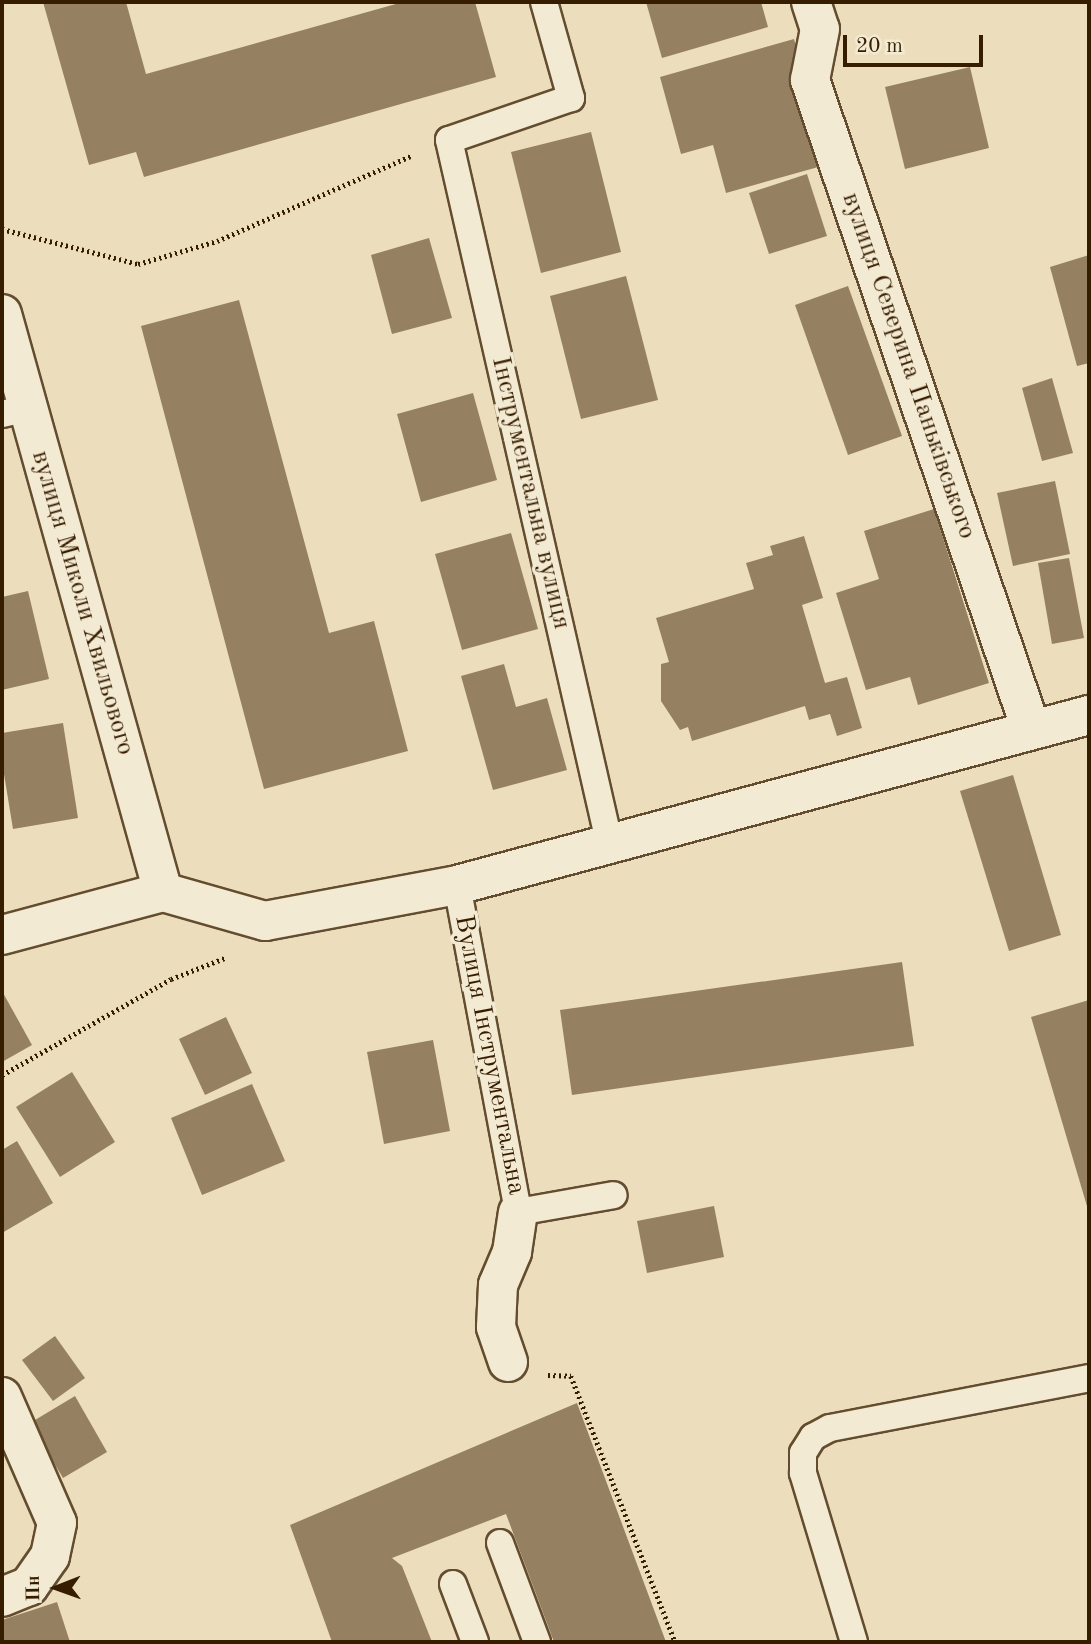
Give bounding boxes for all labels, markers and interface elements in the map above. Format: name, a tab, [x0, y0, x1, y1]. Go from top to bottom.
scale bar	[846, 21, 986, 65]
text: 20 m	[856, 36, 903, 57]
street label: вулиця Северина Паньківського	[834, 189, 982, 543]
street label: Інструментальна вулиця	[483, 354, 577, 632]
street label: вулиця Миколи Хвильового	[24, 447, 140, 759]
street label: Вулиця Інструментальна	[447, 912, 531, 1198]
north arrow	[21, 1553, 91, 1623]
text: Пн	[25, 1575, 44, 1602]

